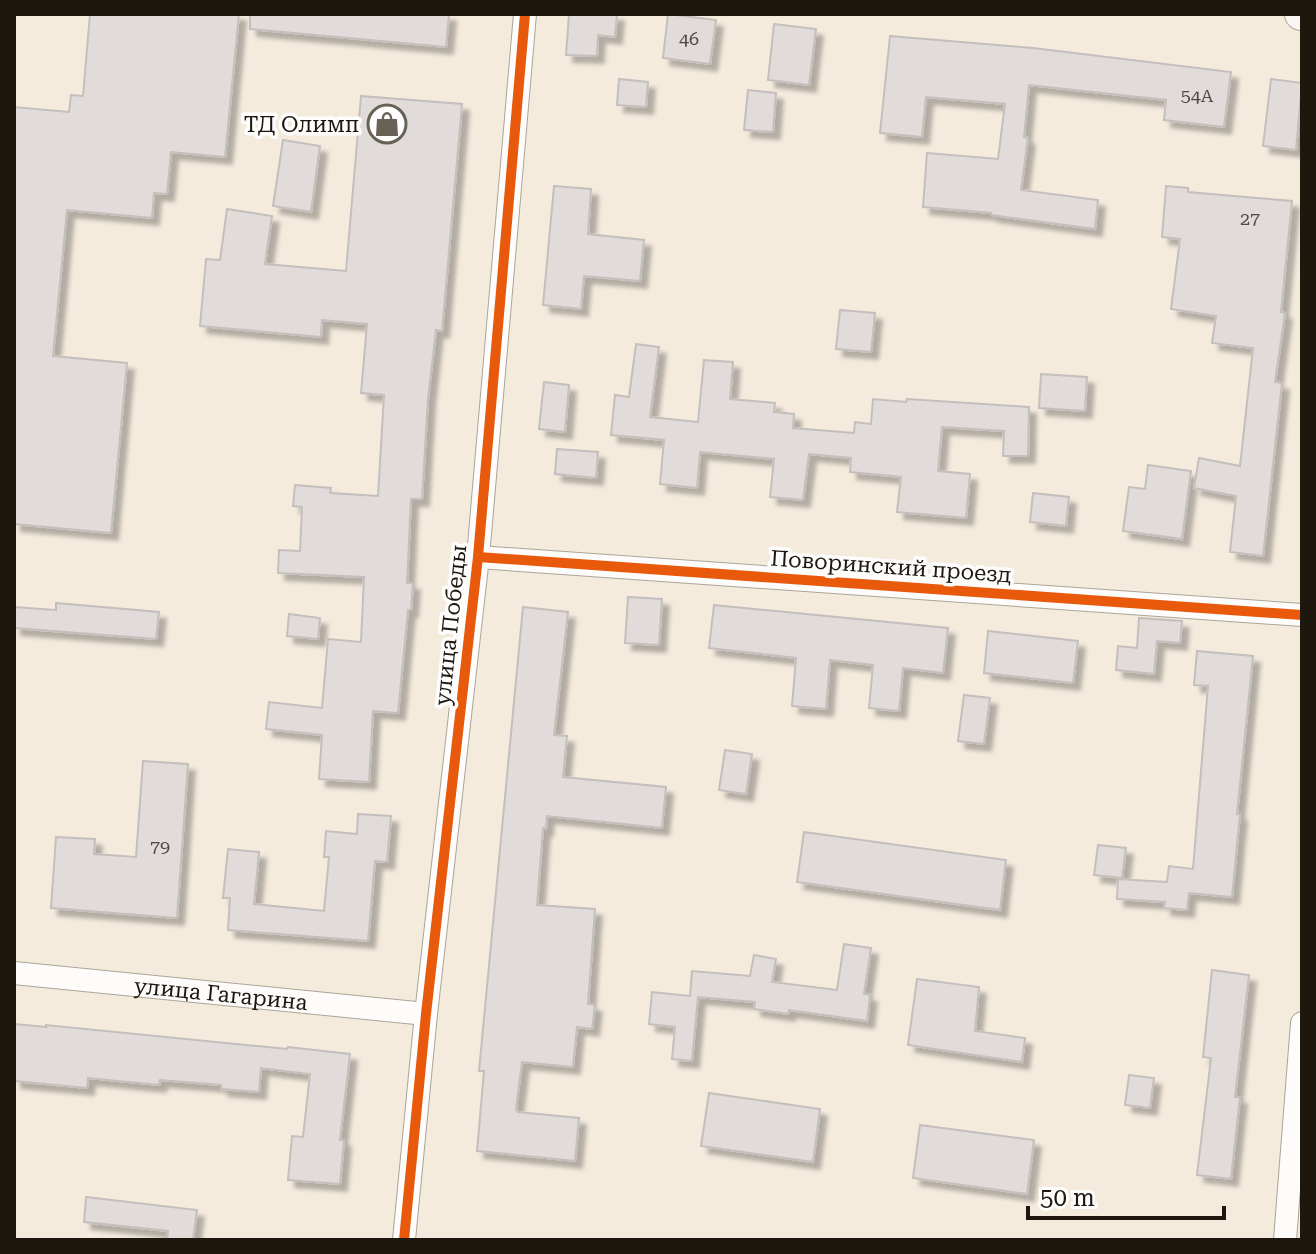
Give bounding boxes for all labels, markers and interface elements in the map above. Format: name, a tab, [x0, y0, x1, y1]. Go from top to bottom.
house number: 46	[679, 28, 699, 49]
house number: 54А	[1181, 85, 1214, 106]
shop icon: ТД Олимп	[366, 103, 408, 145]
place label: ТД Олимп	[244, 112, 359, 137]
house number: 27	[1240, 208, 1260, 229]
street label: улица Победы	[430, 543, 471, 707]
street label: Поворинский проезд	[770, 546, 1012, 587]
house number: 79	[150, 836, 170, 857]
street label: улица Гагарина	[133, 973, 309, 1015]
scale bar	[1028, 1170, 1224, 1220]
text: 50 m	[1040, 1184, 1095, 1212]

